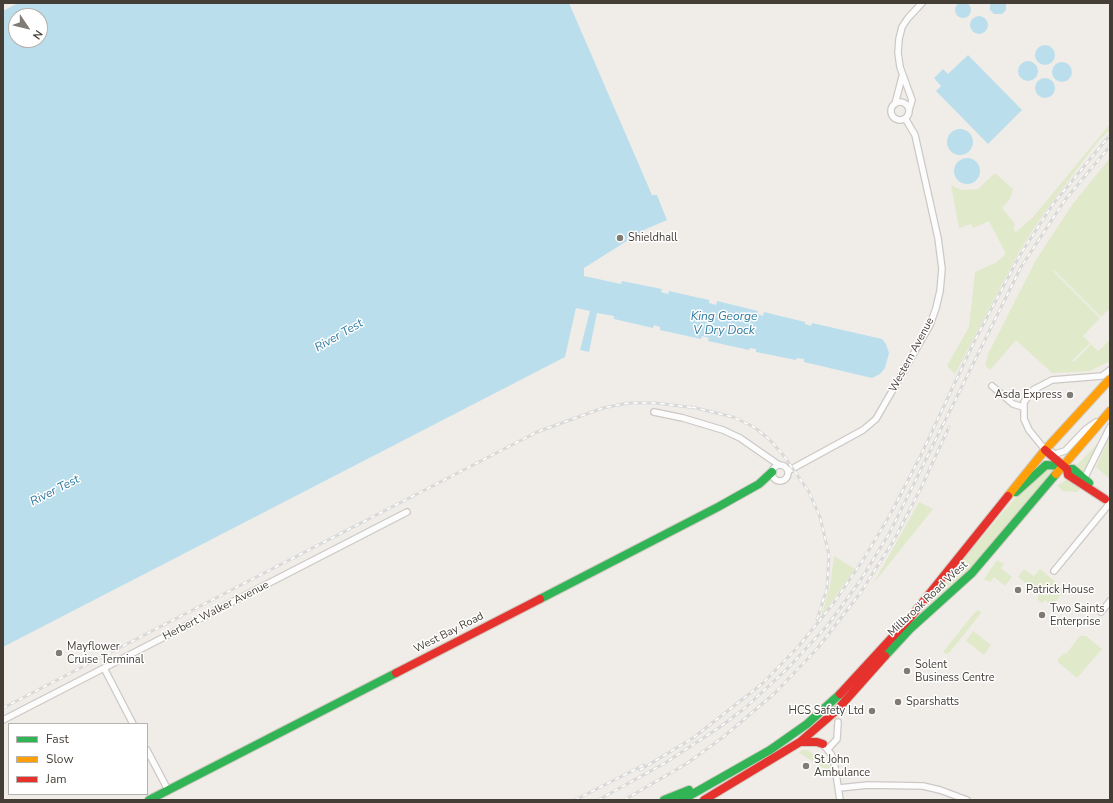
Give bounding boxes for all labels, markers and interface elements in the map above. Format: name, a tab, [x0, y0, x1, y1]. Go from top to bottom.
north arrow	[8, 8, 48, 48]
text: N	[29, 27, 46, 42]
place label: Shieldhall	[628, 231, 678, 245]
marker: Shieldhall	[615, 233, 625, 243]
water label: King George V Dry Dock	[691, 310, 757, 338]
street label: Western Avenue	[887, 315, 937, 395]
water label: River Test	[312, 316, 366, 356]
place label: Asda Express	[995, 388, 1062, 402]
marker: Asda Express	[1065, 390, 1075, 400]
water label: River Test	[28, 472, 82, 510]
street label: Millbrook Road West	[885, 559, 971, 639]
street label: Herbert Walker Avenue	[161, 578, 271, 644]
place label: Patrick House	[1026, 583, 1094, 597]
marker: Patrick House	[1013, 585, 1023, 595]
place label: Two Saints Enterprise	[1050, 602, 1105, 628]
street label: West Bay Road	[412, 610, 486, 656]
marker: Two Saints Enterprise	[1037, 610, 1047, 620]
place label: Mayflower Cruise Terminal	[67, 640, 144, 666]
marker: Mayflower Cruise Terminal	[54, 648, 64, 658]
place label: Solent Business Centre	[915, 658, 995, 684]
marker: Solent Business Centre	[902, 666, 912, 676]
place label: Sparshatts	[906, 695, 959, 709]
marker: Sparshatts	[893, 697, 903, 707]
place label: HCS Safety Ltd	[789, 704, 864, 718]
marker: HCS Safety Ltd	[867, 706, 877, 716]
legend	[8, 723, 148, 795]
text: Fast	[46, 731, 69, 747]
text: Slow	[46, 751, 74, 767]
place label: St John Ambulance	[814, 753, 870, 779]
marker: St John Ambulance	[801, 761, 811, 771]
text: Jam	[46, 771, 67, 787]

